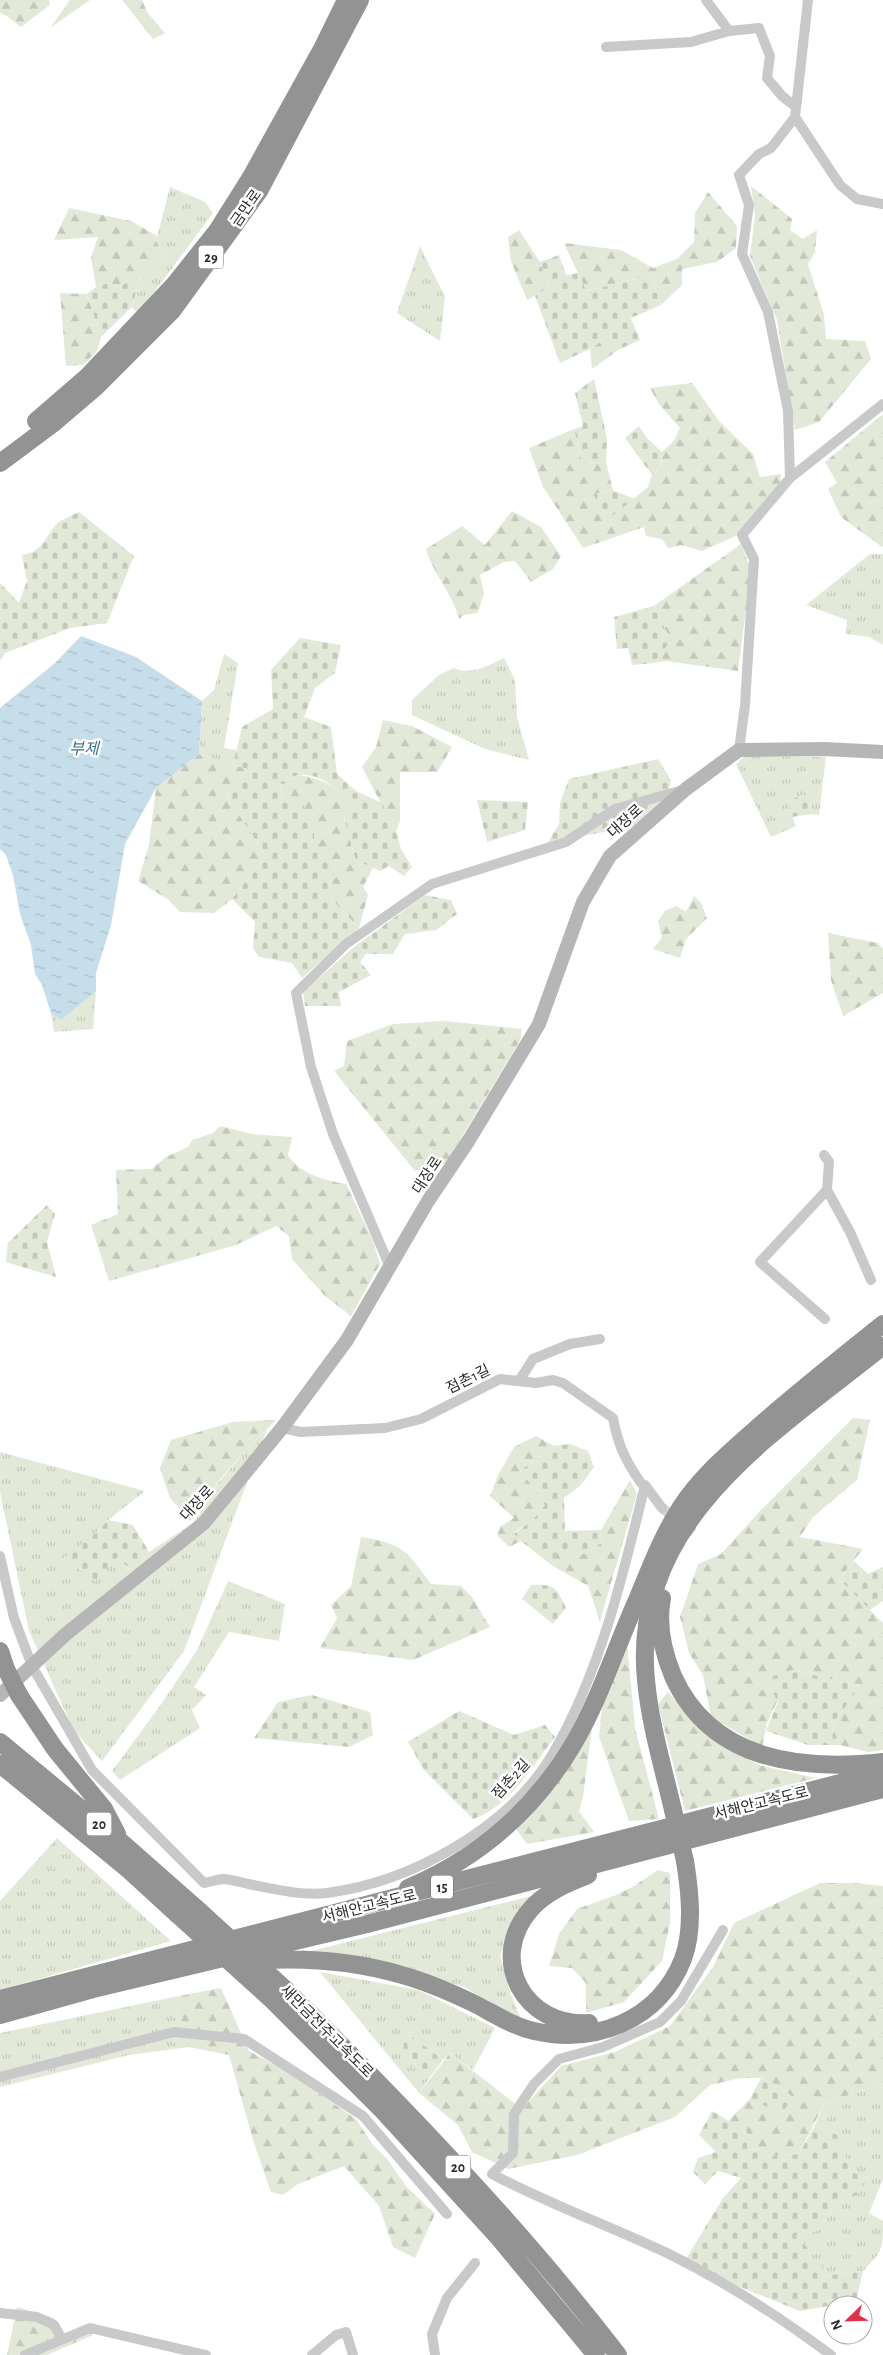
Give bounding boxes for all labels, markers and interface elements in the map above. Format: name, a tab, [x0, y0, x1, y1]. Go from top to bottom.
street label: 금만로	[228, 186, 264, 230]
road number: 29	[198, 246, 224, 268]
water label: 부제	[69, 740, 101, 757]
street label: 대장로	[604, 801, 646, 841]
street label: 대장로	[409, 1153, 445, 1197]
street label: 점촌1길	[444, 1362, 492, 1396]
street label: 대장로	[177, 1482, 217, 1524]
street label: 점촌2길	[489, 1756, 533, 1802]
street label: 서해안고속도로	[712, 1784, 810, 1822]
road number: 20	[86, 1812, 112, 1836]
road number: 15	[431, 1875, 453, 1898]
street label: 서해안고속도로	[320, 1887, 418, 1925]
street label: 새만금전주고속도로	[277, 1981, 377, 2081]
road number: 20	[446, 2156, 470, 2178]
north arrow	[823, 2295, 873, 2345]
text: N	[829, 2317, 845, 2332]

